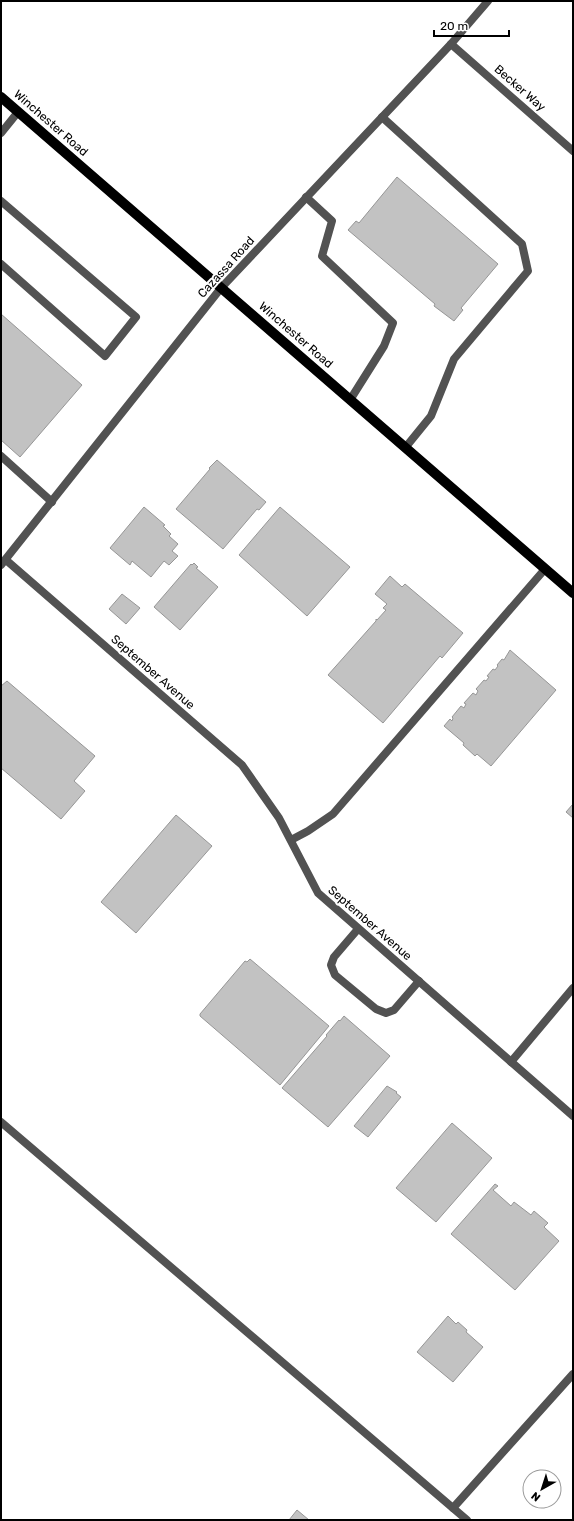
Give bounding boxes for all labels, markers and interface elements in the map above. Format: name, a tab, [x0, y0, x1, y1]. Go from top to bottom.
scale bar	[434, 12, 509, 38]
text: 20 m	[440, 19, 468, 33]
street label: Becker Way	[491, 62, 549, 114]
street label: Winchester Road	[11, 87, 91, 159]
street label: Cazassa Road	[195, 233, 257, 301]
street label: Winchester Road	[256, 299, 336, 371]
street label: September Avenue	[108, 632, 198, 712]
street label: September Avenue	[325, 883, 415, 963]
north arrow	[522, 1469, 562, 1509]
text: N	[529, 1489, 543, 1504]

